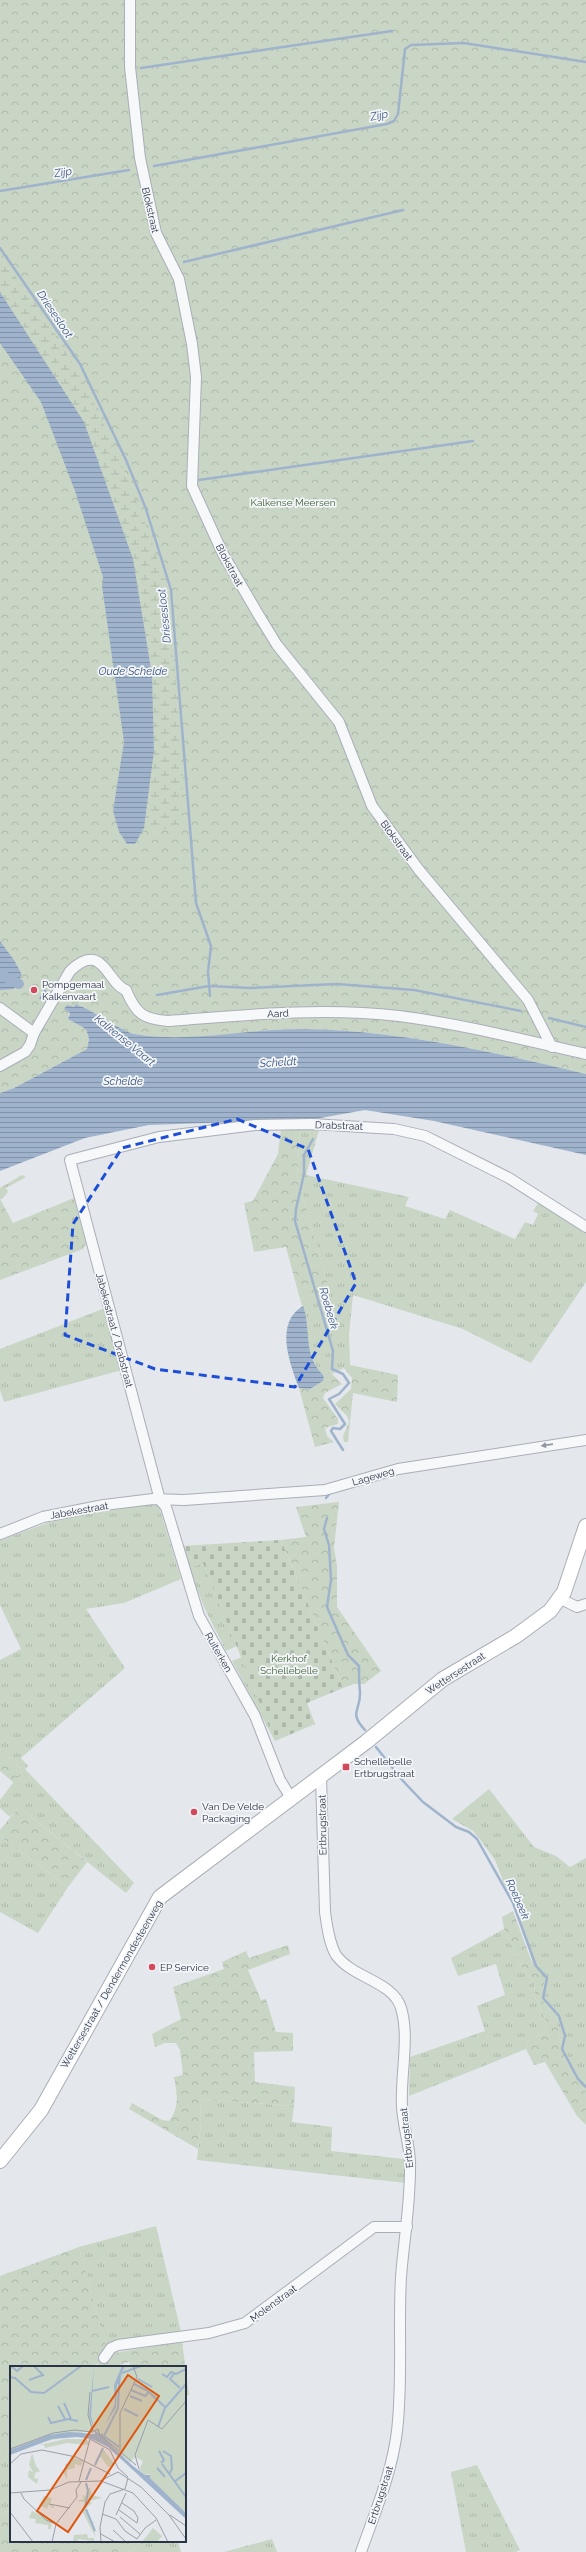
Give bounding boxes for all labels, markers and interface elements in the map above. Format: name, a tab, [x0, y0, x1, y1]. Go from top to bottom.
water label: Zijp	[368, 107, 390, 124]
water label: Zijp	[52, 165, 73, 180]
street label: Blokstraat	[140, 186, 161, 235]
water label: Driesesloot	[34, 288, 76, 341]
park label: Kalkense Meersen	[250, 497, 336, 508]
street label: Blokstraat	[214, 542, 246, 589]
water label: Driesesloot	[155, 588, 174, 644]
water label: Oude Schelde	[98, 665, 168, 678]
street label: Blokstraat	[378, 818, 415, 863]
place label: Pompgemaal Kalkenvaart	[42, 979, 105, 1002]
marker: Pompgemaal Kalkenvaart	[29, 985, 39, 995]
street label: Aard	[267, 1008, 289, 1019]
water label: Kalkense Vaart	[92, 1012, 158, 1069]
water label: Scheldt	[258, 1055, 298, 1070]
water label: Schelde	[102, 1075, 143, 1088]
street label: Drabstraat	[315, 1119, 364, 1132]
street label: Jabekestraat / Drabstraat	[94, 1272, 135, 1389]
water label: Roebeek	[316, 1286, 341, 1331]
one-way arrow	[541, 1442, 553, 1448]
street label: Lageweg	[351, 1465, 395, 1488]
street label: Jabekestraat	[49, 1500, 110, 1521]
street label: Ruiterken	[203, 1630, 234, 1674]
street label: Wettersestraat	[424, 1650, 487, 1697]
park label: Kerkhof Schellebelle	[260, 1653, 318, 1676]
place label: Schellebelle Ertbrugstraat	[354, 1756, 415, 1779]
marker: Schellebelle Ertbrugstraat	[341, 1762, 351, 1772]
street label: Ertbrugstraat	[316, 1794, 329, 1855]
place label: Van De Velde Packaging	[202, 1801, 264, 1824]
marker: Van De Velde Packaging	[189, 1807, 199, 1817]
water label: Roebeek	[503, 1877, 532, 1922]
street label: Wettersestraat / Dendermondesteenweg	[59, 1898, 164, 2070]
marker: EP Service	[147, 1962, 157, 1972]
place label: EP Service	[160, 1962, 209, 1973]
street label: Ertbrugstraat	[398, 2107, 415, 2169]
street label: Molenstraat	[248, 2282, 299, 2324]
inset map	[10, 2366, 186, 2542]
street label: Ertbrugstraat	[366, 2464, 395, 2526]

